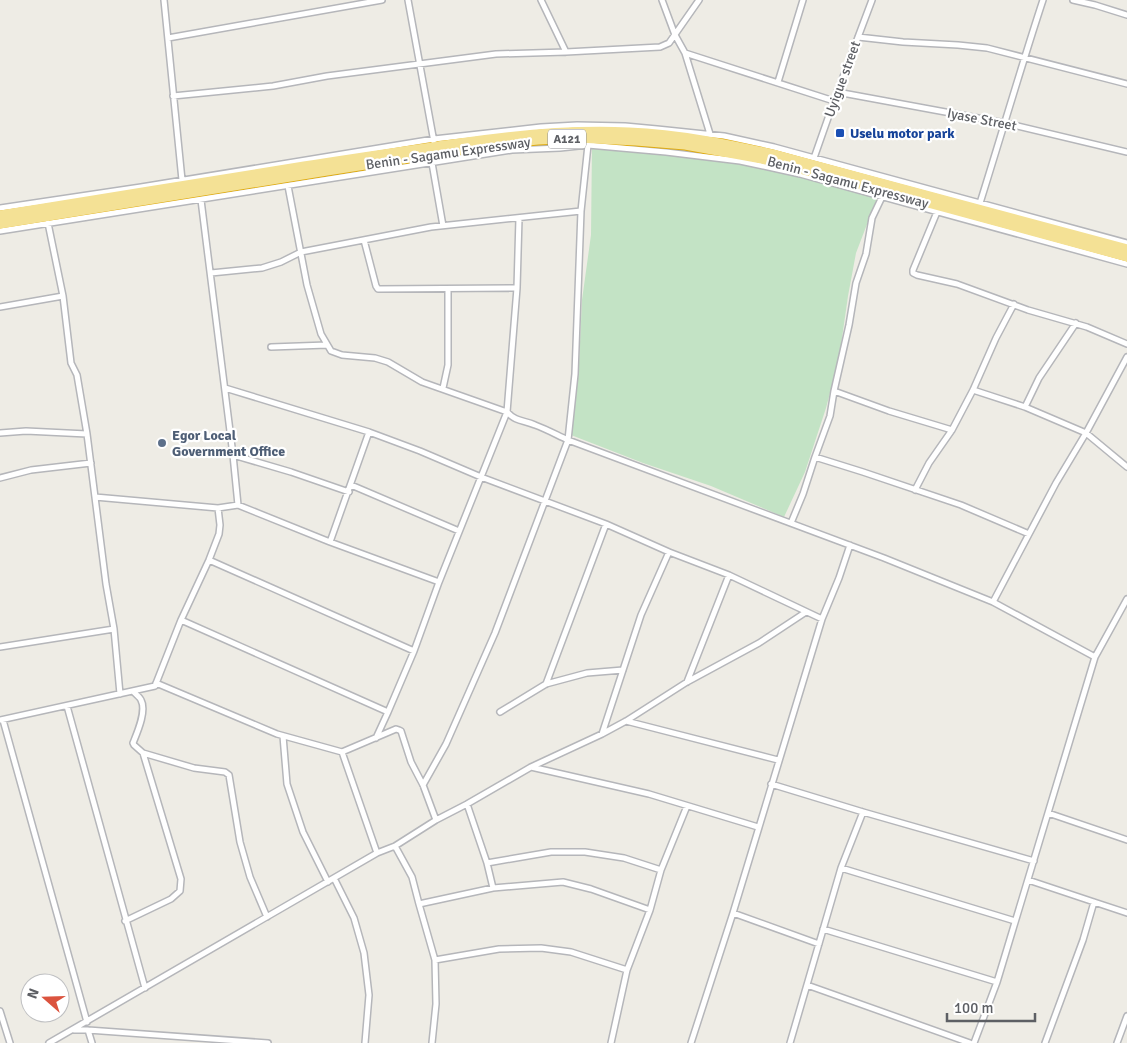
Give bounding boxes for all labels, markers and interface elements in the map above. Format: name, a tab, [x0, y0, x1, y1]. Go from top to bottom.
street label: Uyigue street	[821, 39, 864, 120]
street label: Iyase Street	[946, 104, 1018, 135]
place label: Uselu motor park	[850, 125, 955, 142]
marker: Uselu motor park	[834, 127, 846, 139]
road number: A121	[548, 130, 586, 148]
street label: Benin - Sagamu Expressway	[365, 133, 532, 173]
street label: Benin - Sagamu Expressway	[765, 153, 931, 212]
place label: Egor Local Government Office	[172, 427, 285, 460]
marker: Egor Local Government Office	[156, 437, 168, 449]
north arrow	[20, 973, 70, 1023]
text: N	[24, 986, 43, 1001]
scale bar	[947, 990, 1034, 1022]
text: 100 m	[954, 999, 994, 1017]

